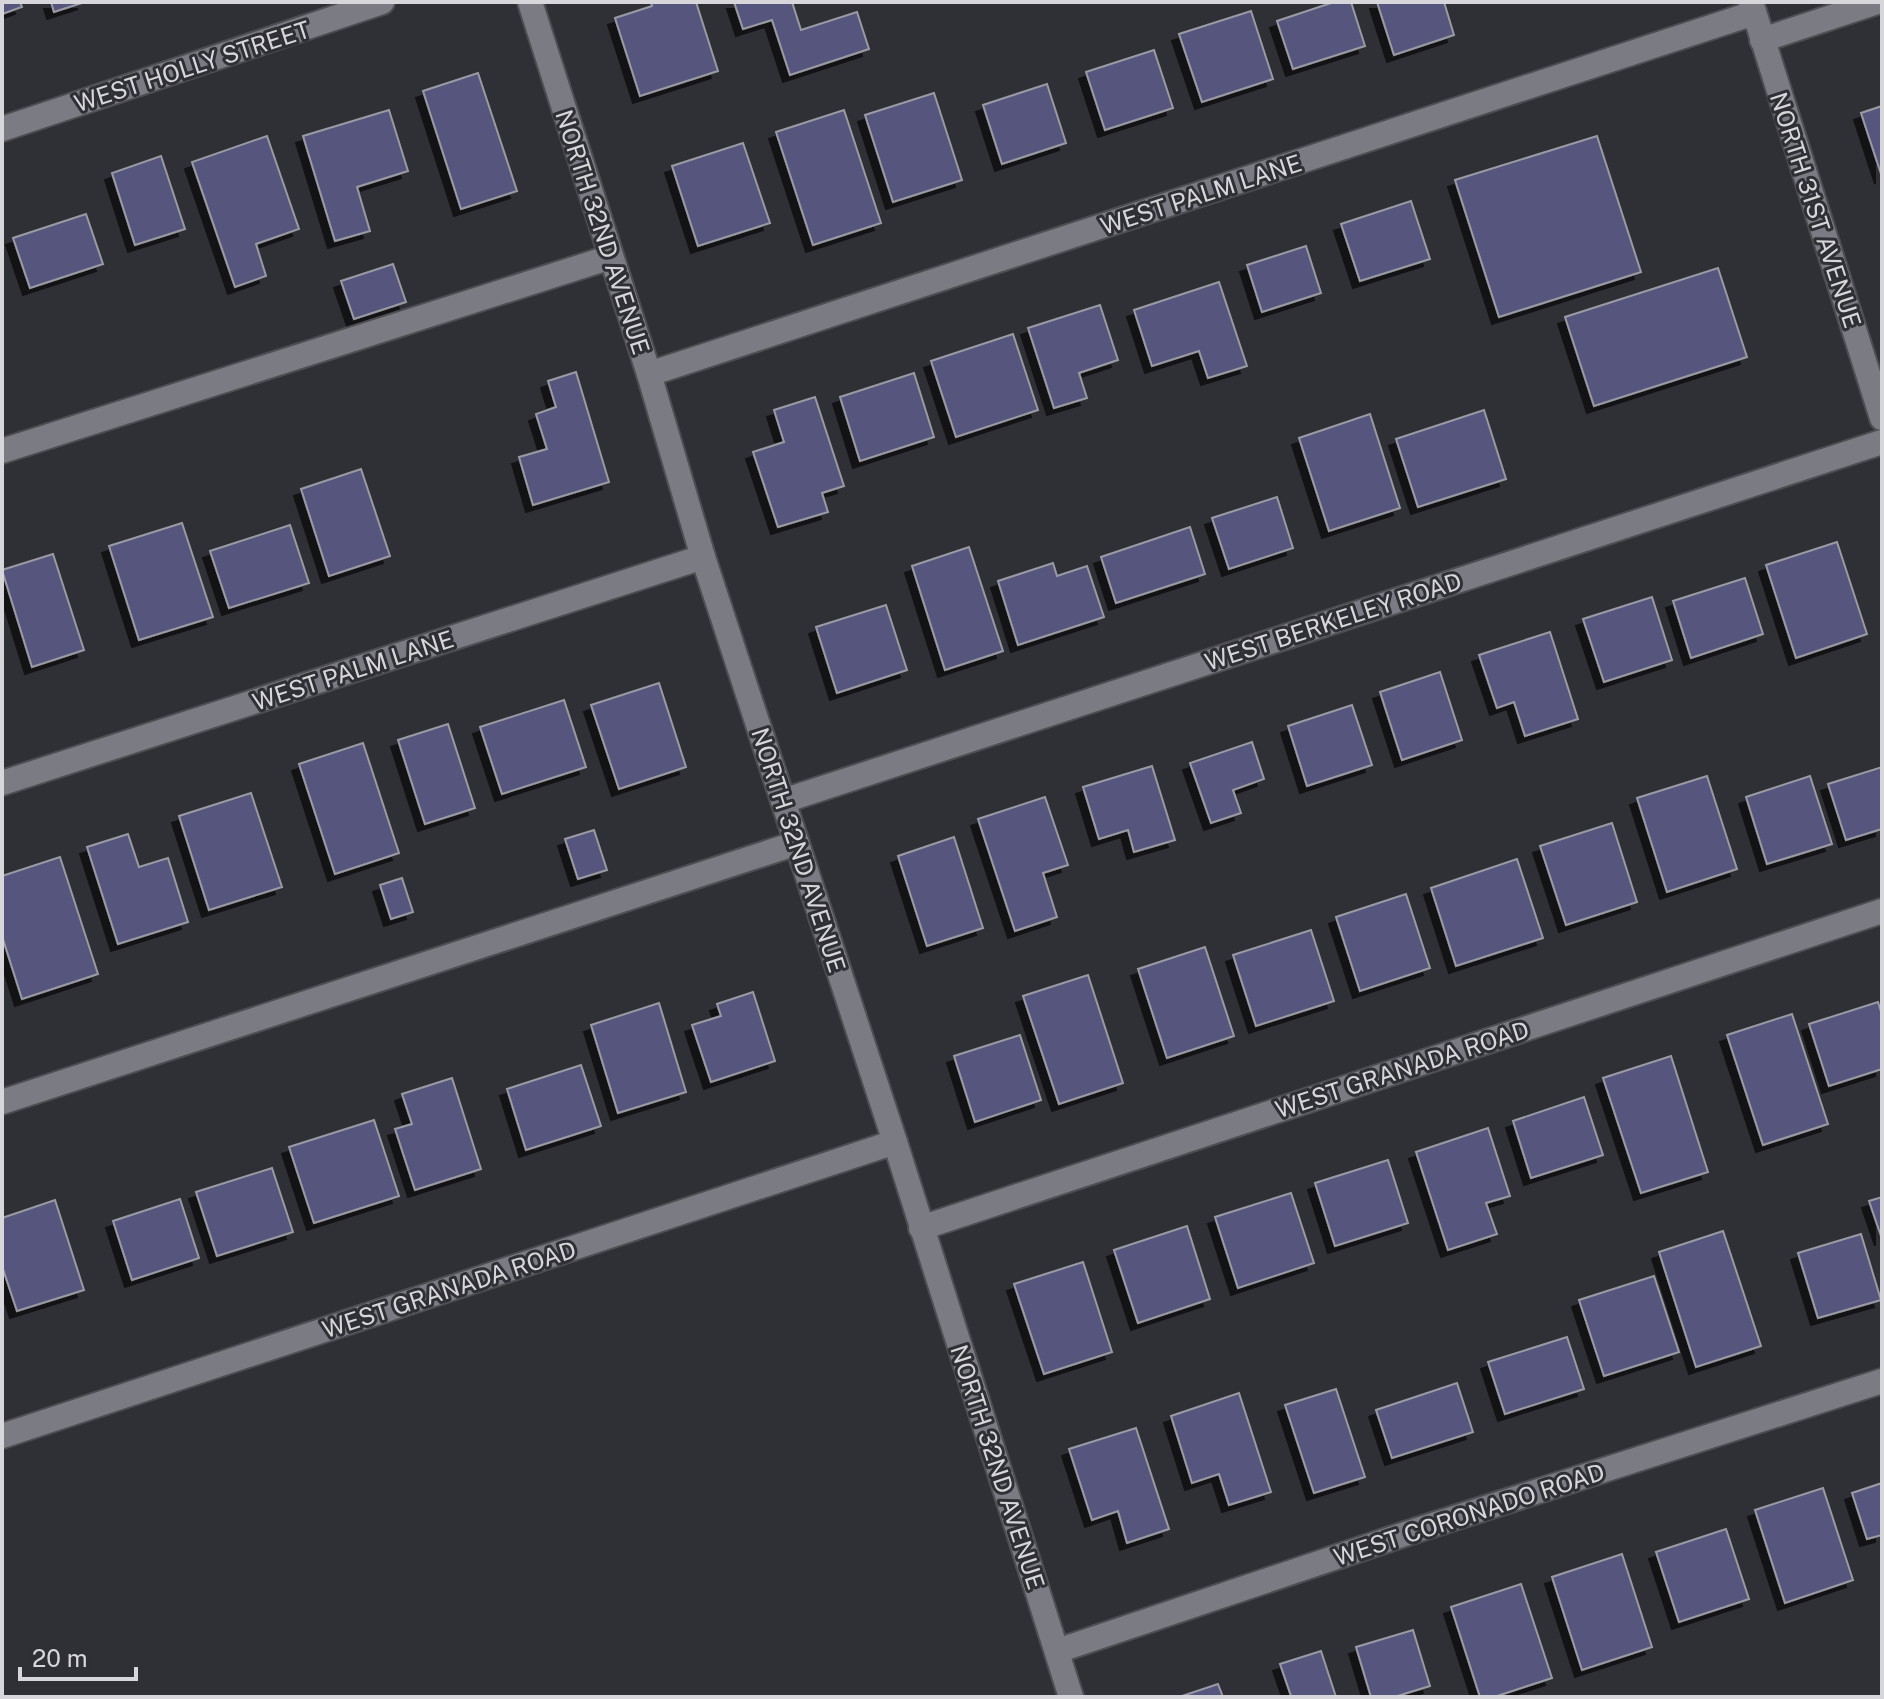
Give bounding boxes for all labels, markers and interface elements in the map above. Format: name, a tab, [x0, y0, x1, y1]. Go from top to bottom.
street label: WEST HOLLY STREET	[71, 15, 313, 117]
street label: NORTH 31ST AVENUE	[1765, 89, 1867, 331]
street label: NORTH 32ND AVENUE	[550, 106, 656, 358]
street label: WEST PALM LANE	[1097, 148, 1305, 240]
street label: WEST BERKELEY ROAD	[1201, 566, 1465, 676]
street label: WEST PALM LANE	[249, 624, 457, 716]
street label: NORTH 32ND AVENUE	[746, 724, 852, 976]
street label: WEST GRANADA ROAD	[1272, 1015, 1532, 1123]
street label: WEST GRANADA ROAD	[319, 1235, 579, 1343]
street label: NORTH 32ND AVENUE	[945, 1341, 1051, 1593]
street label: WEST CORONADO ROAD	[1330, 1457, 1608, 1571]
scale bar	[20, 1631, 136, 1681]
text: 20 m	[32, 1644, 88, 1672]

